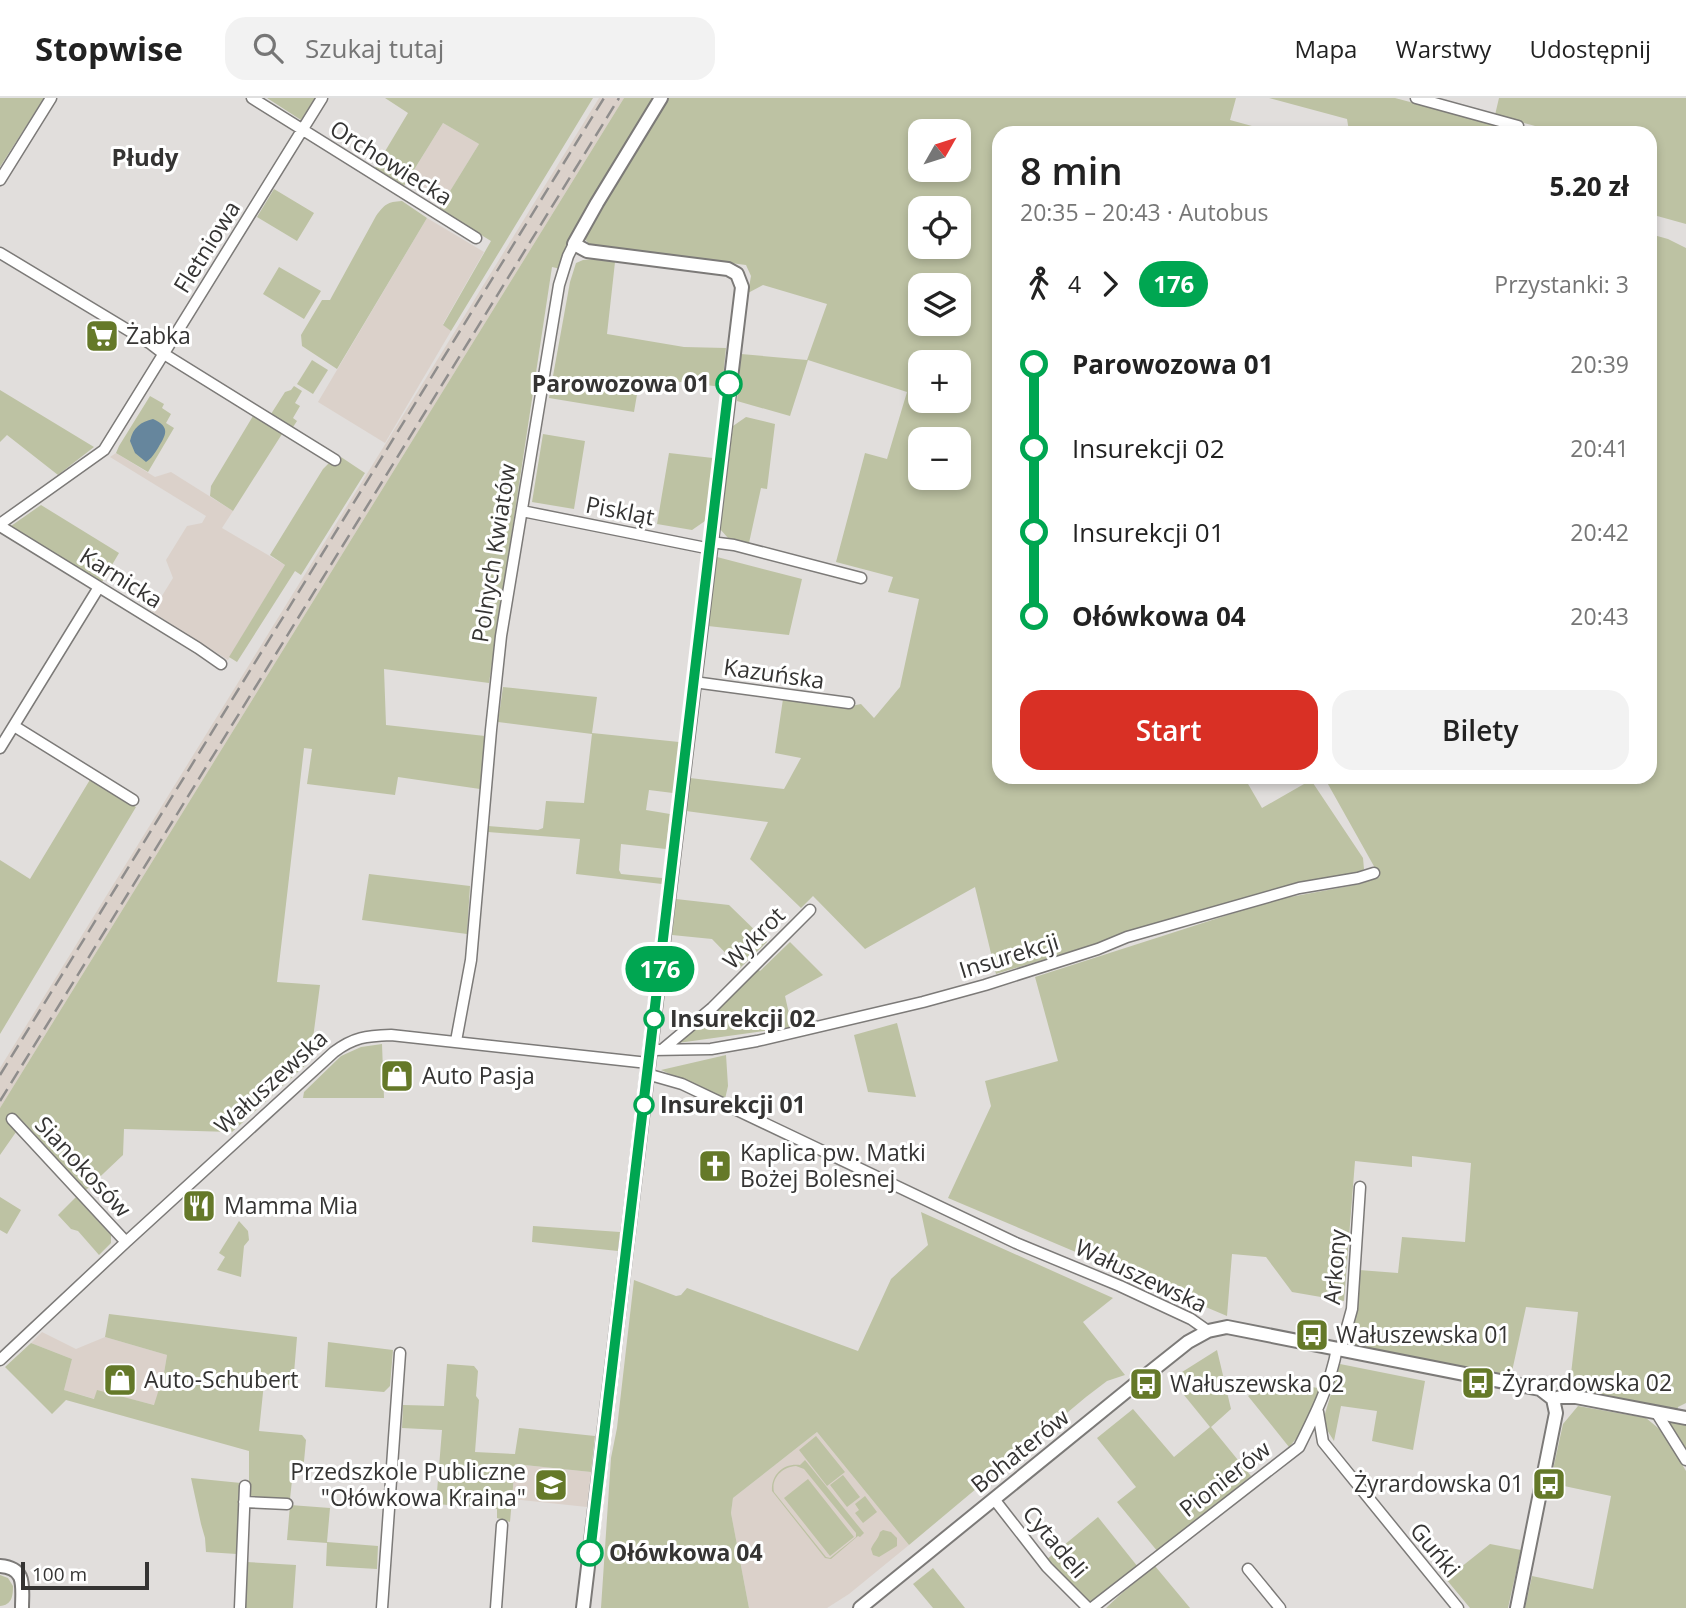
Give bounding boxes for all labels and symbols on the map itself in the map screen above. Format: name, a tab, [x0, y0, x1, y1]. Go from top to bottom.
street label: Orchowiecka	[324, 112, 459, 212]
north arrow	[908, 119, 971, 182]
district label: Płudy	[111, 140, 179, 173]
street label: Fletniowa	[165, 194, 247, 299]
supermarket icon: Żabka	[83, 317, 121, 355]
place label: Żabka	[126, 319, 191, 351]
place label: Parowozowa 01	[532, 367, 710, 399]
marker: Parowozowa 01	[716, 371, 742, 397]
street label: Polnych Kwiatów	[463, 461, 523, 645]
street label: Piskląt	[583, 488, 657, 532]
street label: Karnicka	[74, 539, 169, 615]
street label: Kazuńska	[722, 650, 827, 696]
street label: Wykrot	[715, 899, 792, 976]
street label: Insurekcji	[955, 925, 1062, 985]
line badge: 176	[620, 946, 700, 992]
place label: Insurekcji 02	[670, 1002, 816, 1034]
marker: Insurekcji 02	[644, 1009, 664, 1029]
street label: Wałuszewska	[207, 1022, 334, 1141]
shop icon: Auto Pasja	[378, 1057, 416, 1095]
place label: Auto Pasja	[422, 1059, 535, 1091]
place label: Insurekcji 01	[660, 1088, 806, 1120]
marker: Insurekcji 01	[634, 1095, 654, 1115]
street label: Sianokosów	[28, 1109, 139, 1224]
place label: Kaplica pw. Matki Bożej Bolesnej	[740, 1136, 926, 1194]
church icon: Kaplica pw. Matki Bożej Bolesnej	[696, 1147, 734, 1185]
restaurant icon: Mamma Mia	[180, 1187, 218, 1225]
place label: Mamma Mia	[224, 1189, 358, 1221]
street label: Arkony	[1315, 1227, 1353, 1306]
street label: Wałuszewska	[1070, 1231, 1213, 1320]
bus stop icon: Wałuszewska 01	[1293, 1316, 1331, 1354]
place label: Wałuszewska 01	[1336, 1318, 1511, 1350]
shop icon: Auto-Schubert	[101, 1361, 139, 1399]
place label: Auto-Schubert	[144, 1363, 299, 1395]
bus stop icon: Żyrardowska 02	[1459, 1364, 1497, 1402]
bus stop icon: Wałuszewska 02	[1127, 1365, 1165, 1403]
place label: Żyrardowska 02	[1502, 1366, 1672, 1398]
place label: Wałuszewska 02	[1170, 1367, 1345, 1399]
street label: Bohaterów	[964, 1401, 1075, 1500]
street label: Pionierów	[1172, 1432, 1277, 1524]
place label: Przedszkole Publiczne "Ołówkowa Kraina"	[290, 1455, 526, 1513]
bus stop icon: Żyrardowska 01	[1530, 1465, 1568, 1503]
school or university icon: Przedszkole Publiczne "Ołówkowa Kraina"	[532, 1466, 570, 1504]
place label: Żyrardowska 01	[1354, 1467, 1524, 1499]
street label: Cytadeli	[1016, 1498, 1096, 1584]
street label: Guńki	[1403, 1515, 1468, 1584]
place label: Ołówkowa 04	[609, 1536, 763, 1568]
marker: Ołówkowa 04	[577, 1540, 603, 1566]
scale bar	[21, 1559, 149, 1591]

